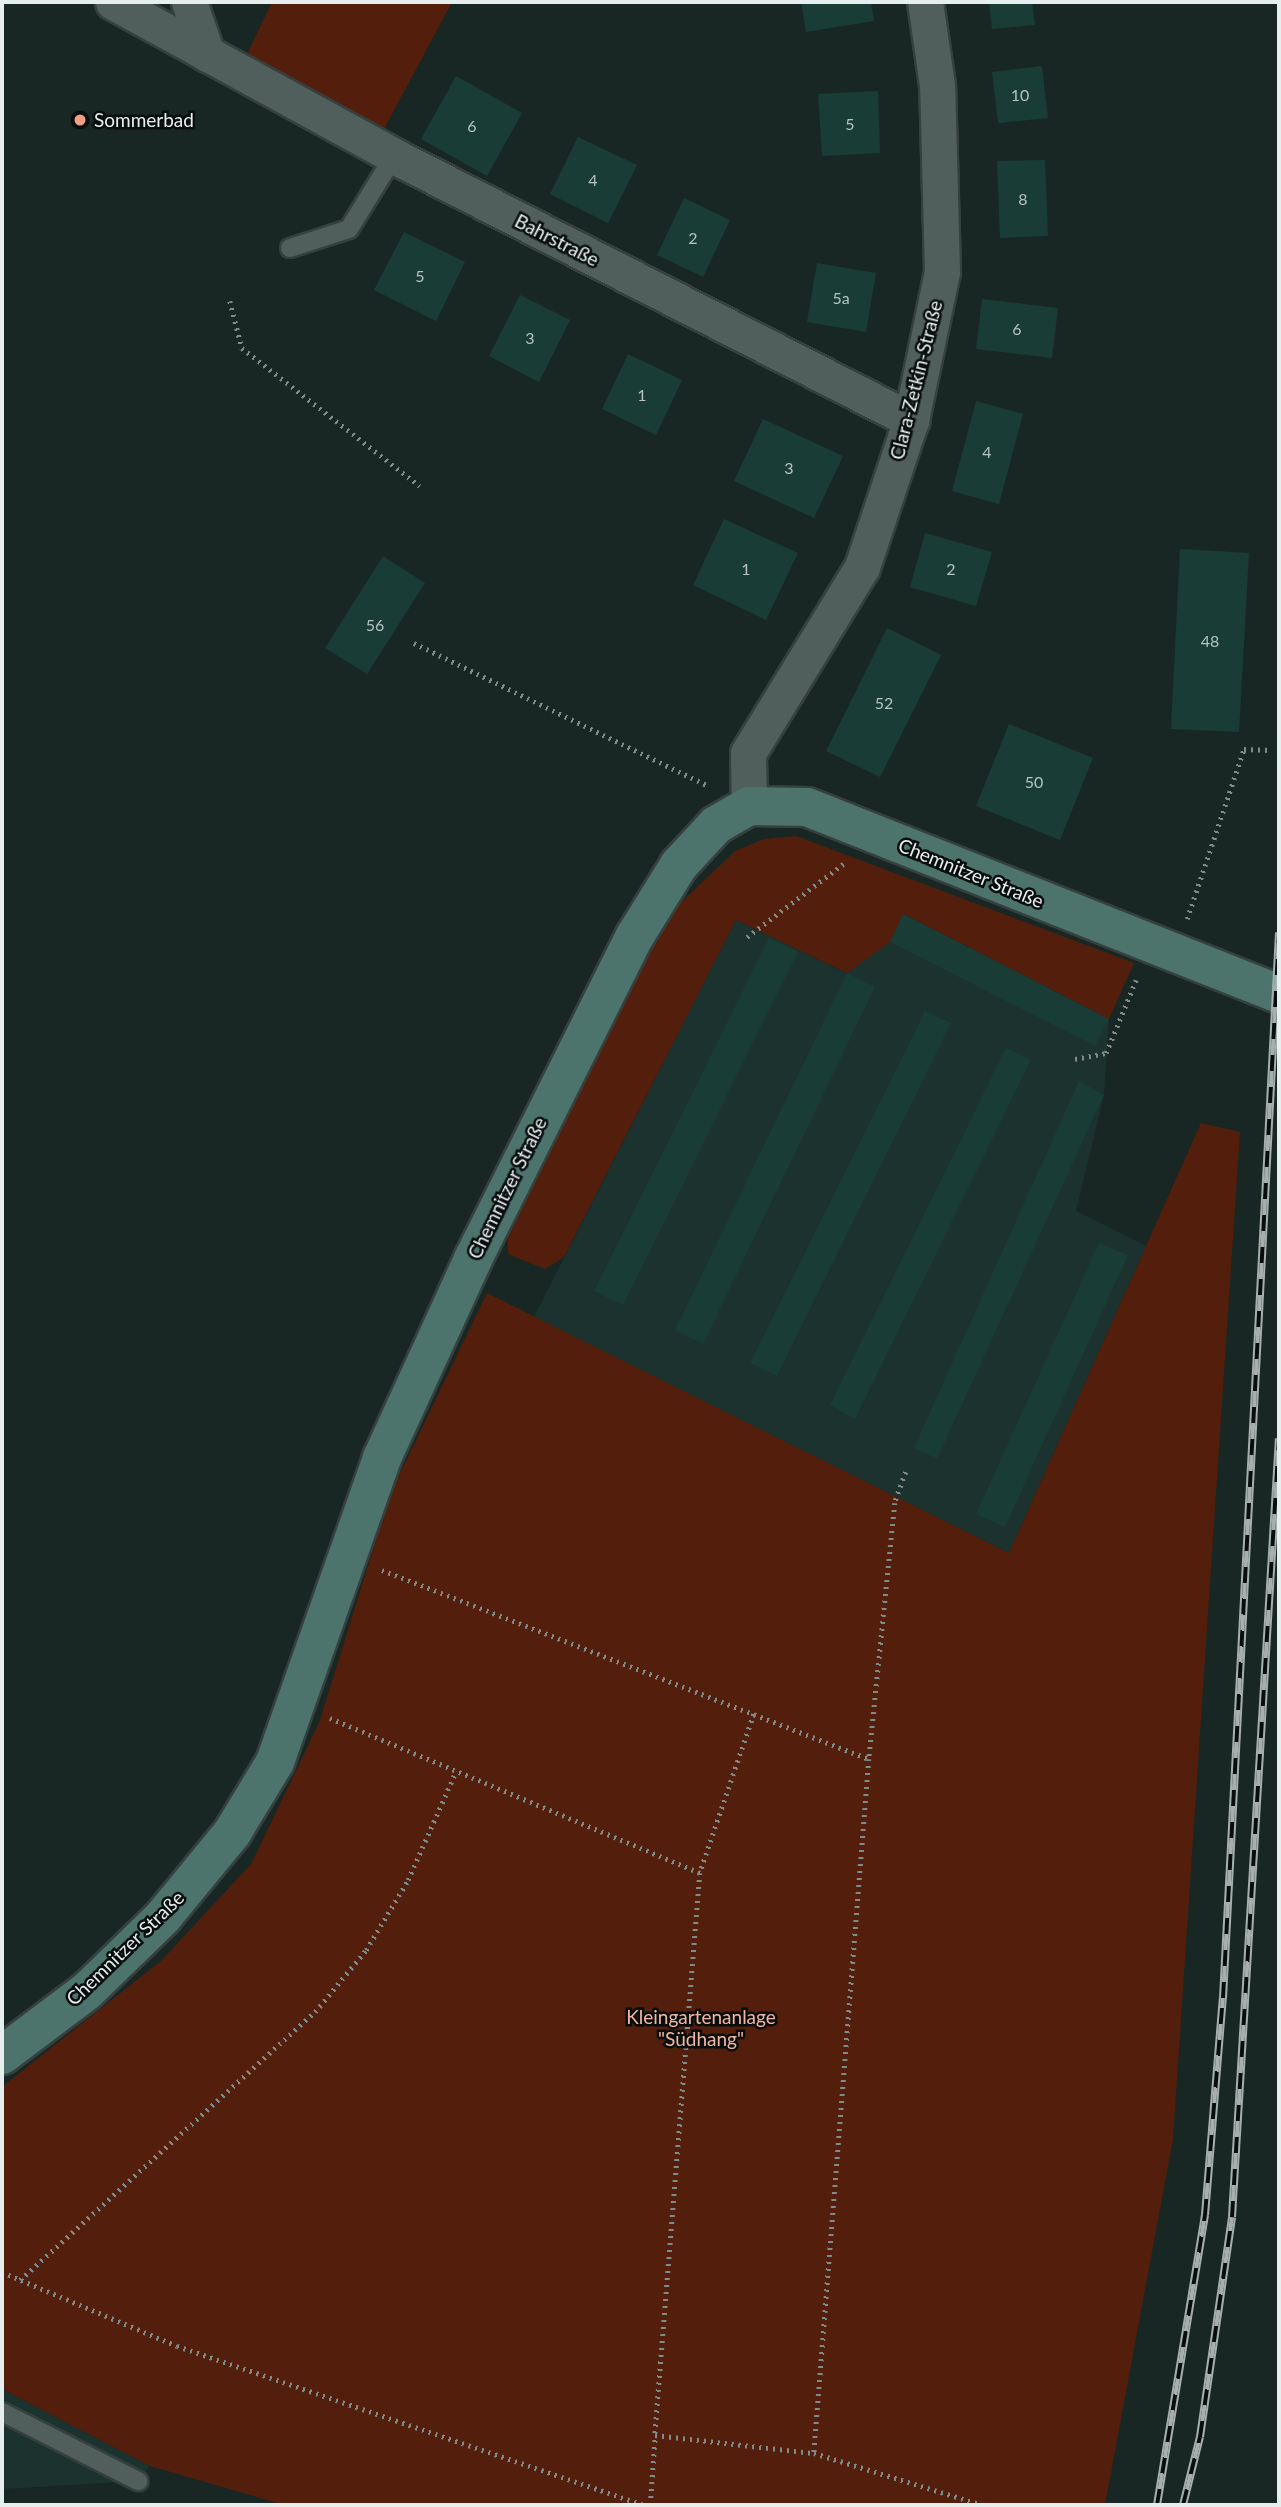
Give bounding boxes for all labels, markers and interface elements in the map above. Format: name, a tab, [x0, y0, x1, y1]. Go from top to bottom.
house number: 10	[1011, 85, 1029, 105]
place label: Sommerbad	[94, 109, 194, 131]
marker: Sommerbad	[72, 112, 88, 128]
house number: 5	[845, 114, 855, 134]
house number: 6	[467, 116, 477, 136]
house number: 4	[588, 170, 598, 190]
house number: 8	[1018, 189, 1028, 209]
street label: Bahrstraße	[511, 209, 603, 271]
house number: 2	[688, 228, 698, 248]
house number: 5	[415, 266, 425, 286]
house number: 5a	[832, 288, 850, 308]
street label: Clara-Zetkin-Straße	[885, 298, 947, 462]
house number: 6	[1012, 319, 1022, 339]
house number: 3	[525, 328, 535, 348]
house number: 1	[637, 385, 647, 405]
house number: 4	[982, 442, 992, 462]
house number: 3	[784, 458, 794, 478]
house number: 1	[741, 559, 751, 579]
house number: 2	[946, 559, 956, 579]
house number: 56	[366, 615, 384, 635]
house number: 48	[1201, 631, 1219, 651]
house number: 52	[875, 693, 893, 713]
house number: 50	[1025, 772, 1043, 792]
street label: Chemnitzer Straße	[895, 833, 1047, 913]
street label: Chemnitzer Straße	[463, 1113, 551, 1263]
street label: Chemnitzer Straße	[61, 1886, 189, 2010]
park label: Kleingartenanlage "Südhang"	[626, 2006, 776, 2050]

